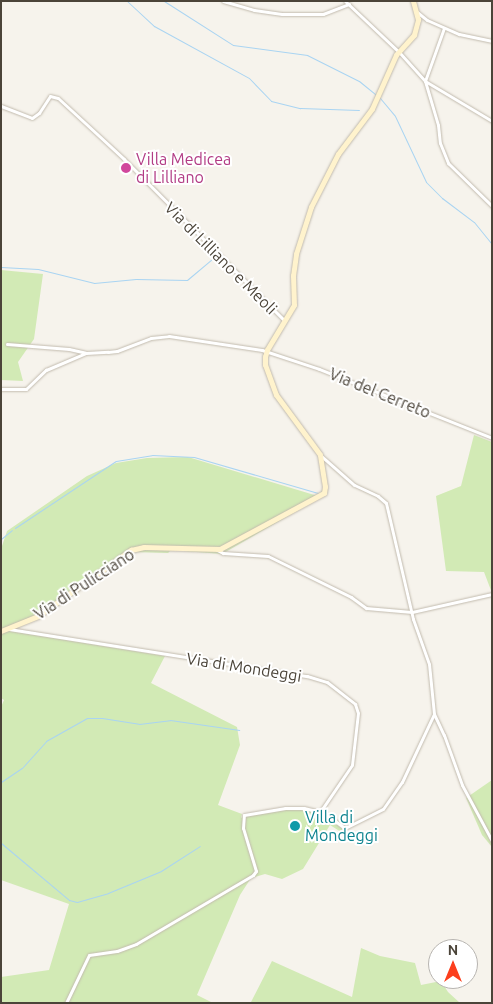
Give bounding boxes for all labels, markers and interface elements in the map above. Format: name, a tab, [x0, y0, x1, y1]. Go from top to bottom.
place label: Villa Medicea di Lilliano	[136, 149, 231, 187]
marker: Villa Medicea di Lilliano	[120, 162, 132, 174]
street label: Via di Lilliano e Meoli	[161, 198, 281, 318]
street label: Via del Cerreto	[326, 364, 434, 422]
street label: Via di Pulicciano	[30, 544, 138, 624]
street label: Via di Mondeggi	[185, 648, 303, 686]
place label: Villa di Mondeggi	[305, 807, 378, 845]
marker: Villa di Mondeggi	[289, 820, 301, 832]
north arrow	[428, 939, 478, 989]
text: N	[448, 942, 458, 958]

